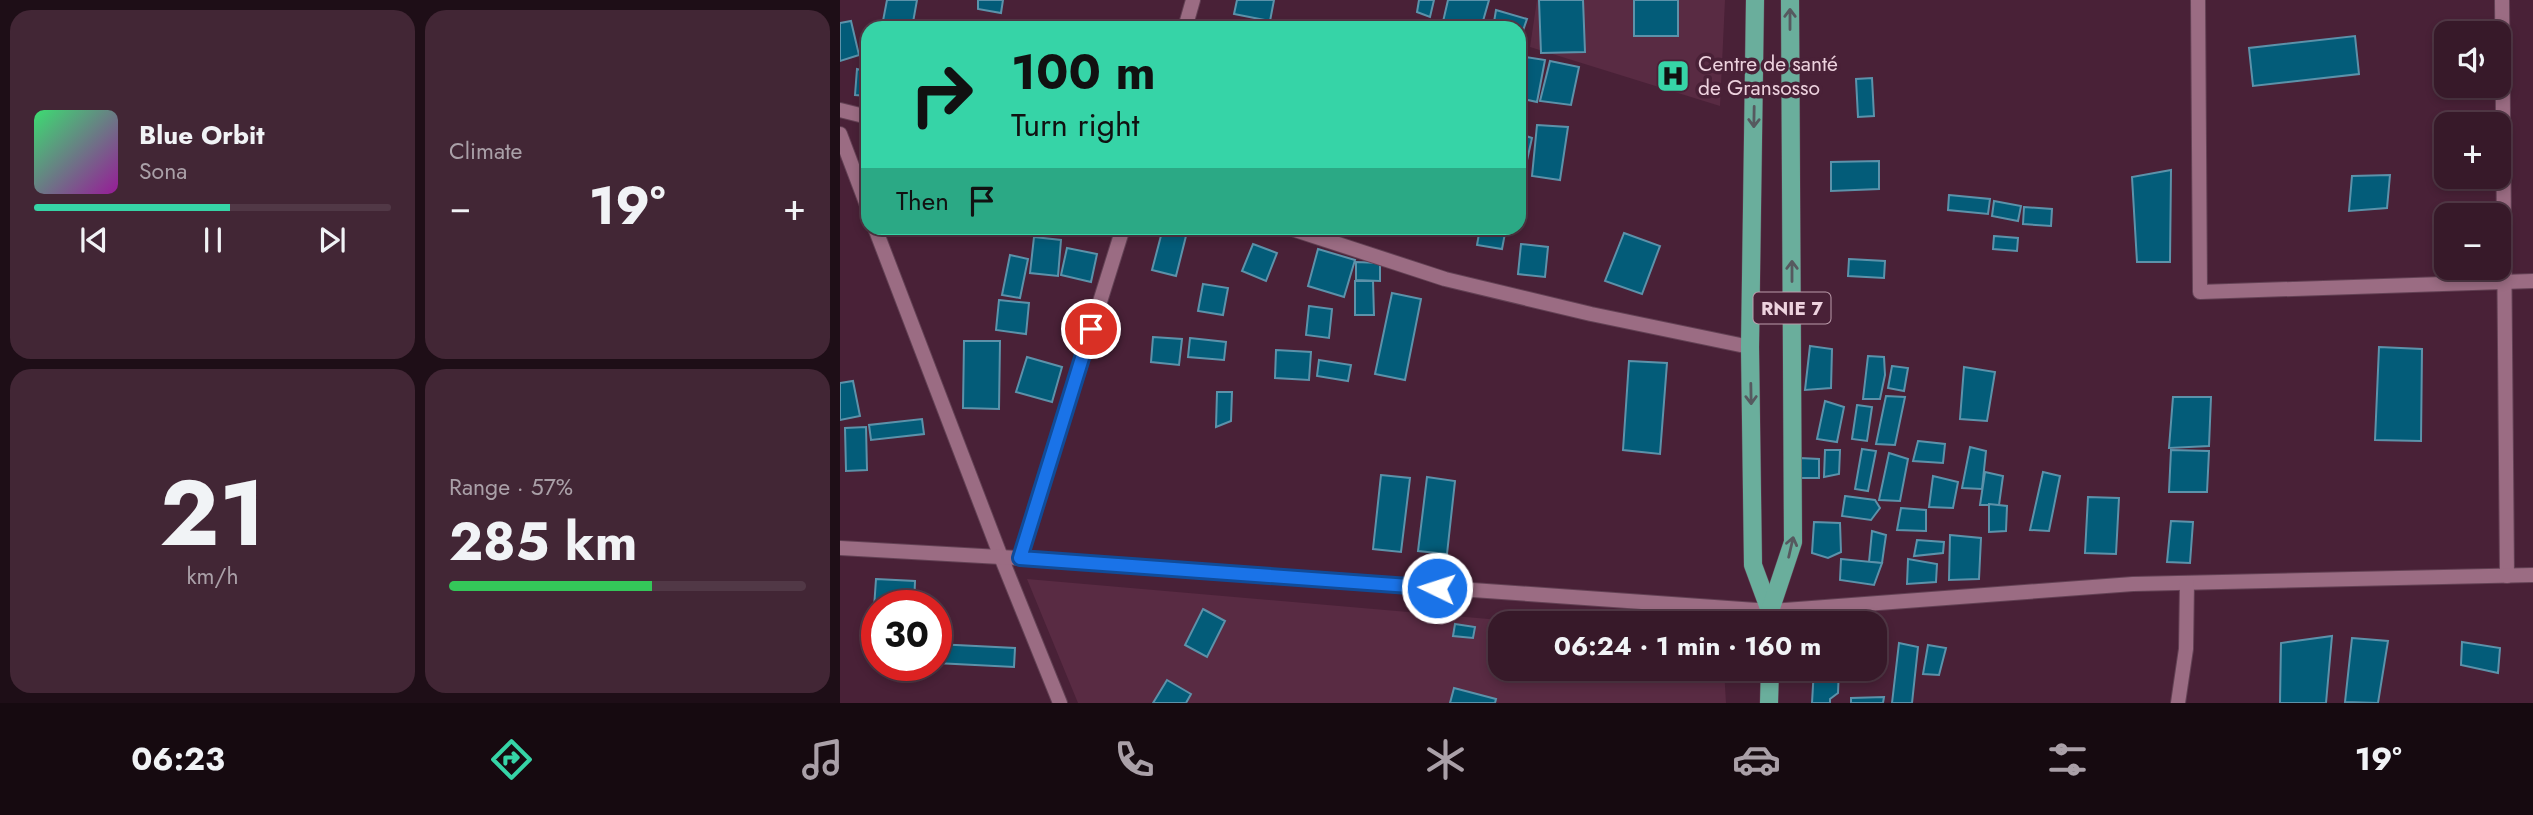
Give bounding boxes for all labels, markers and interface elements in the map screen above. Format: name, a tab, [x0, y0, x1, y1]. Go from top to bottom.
one-way arrow	[1783, 7, 1797, 30]
map controls	[2434, 21, 2511, 280]
button: sound	[2434, 21, 2511, 98]
text: 100 m	[1011, 37, 1156, 107]
icon: right	[896, 49, 987, 140]
place label: Centre de santé de Gransosso	[1698, 49, 1838, 103]
hospital icon: Centre de santé de Gransosso	[1654, 57, 1692, 95]
text: Turn right	[1011, 102, 1140, 148]
one-way arrow	[1747, 105, 1760, 128]
button: +	[2434, 112, 2511, 189]
text: Blue Orbit	[139, 116, 264, 154]
text: Climate	[449, 134, 522, 168]
text: Sona	[139, 154, 187, 188]
text: 19°	[589, 168, 665, 244]
text: −	[449, 179, 471, 234]
text: +	[783, 179, 806, 234]
text: Then	[896, 182, 949, 220]
icon: arrive	[963, 182, 1001, 220]
button: −	[2434, 203, 2511, 280]
icon: previous	[75, 221, 113, 259]
icon: pause	[194, 221, 232, 259]
icon: next	[313, 221, 351, 259]
one-way arrow	[1785, 259, 1799, 282]
road number: RNIE 7	[1754, 292, 1830, 324]
pin	[1061, 299, 1121, 359]
icon: arrive	[1072, 310, 1110, 348]
one-way arrow	[1744, 382, 1758, 405]
text: 21	[159, 448, 266, 579]
text: Range · 57%	[449, 470, 573, 504]
text: 285 km	[449, 504, 638, 580]
one-way arrow	[1785, 536, 1798, 558]
position arrow	[1400, 551, 1474, 625]
text: km/h	[187, 559, 238, 593]
speed limit sign: 30	[861, 590, 952, 681]
text: 06:24 · 1 min · 160 m	[1554, 627, 1821, 665]
icon: directions	[487, 735, 536, 784]
icon: music	[798, 735, 847, 784]
icon: phone	[1110, 735, 1159, 784]
icon: climate	[1421, 735, 1470, 784]
icon: car	[1732, 735, 1781, 784]
icon: filters	[2043, 735, 2092, 784]
text: 06:23	[131, 736, 225, 782]
text: 19°	[2355, 736, 2402, 782]

